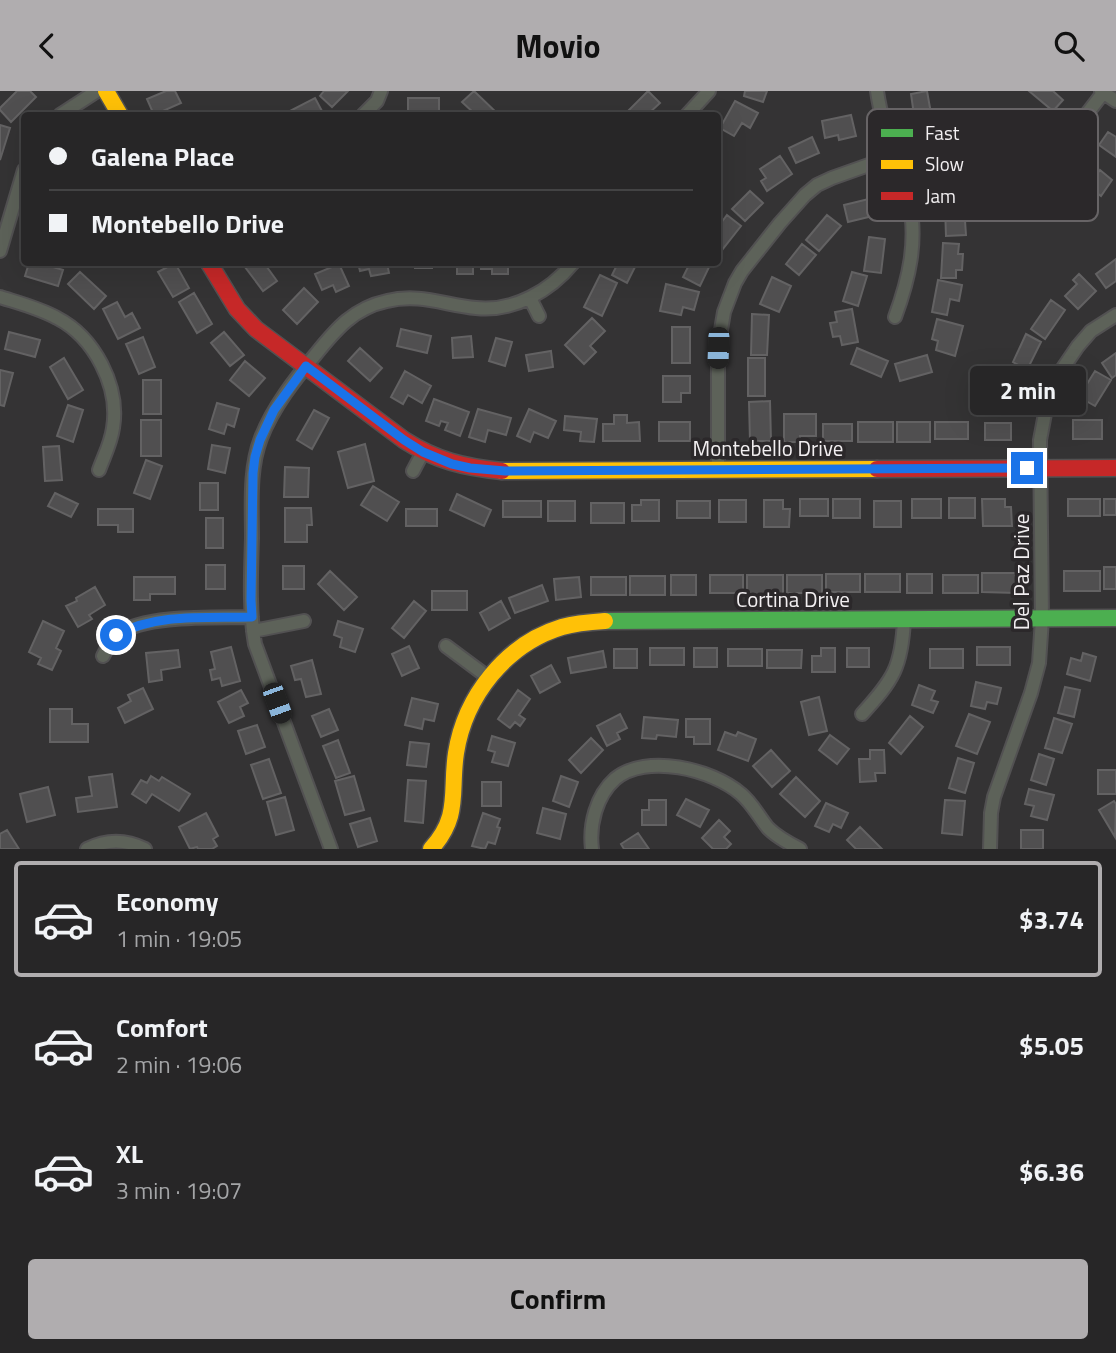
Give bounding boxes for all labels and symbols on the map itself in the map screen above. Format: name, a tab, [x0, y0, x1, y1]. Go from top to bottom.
legend	[867, 109, 1098, 221]
text: Fast	[925, 118, 960, 147]
text: Slow	[925, 149, 964, 178]
text: Jam	[925, 181, 956, 210]
car	[707, 327, 730, 369]
callout: 2 min	[969, 367, 1085, 415]
street label: Montebello Drive	[693, 432, 843, 464]
route end	[1011, 452, 1043, 484]
street label: Del Paz Drive	[1005, 514, 1037, 630]
street label: Cortina Drive	[736, 583, 850, 615]
route start	[100, 619, 132, 651]
car	[260, 680, 295, 726]

